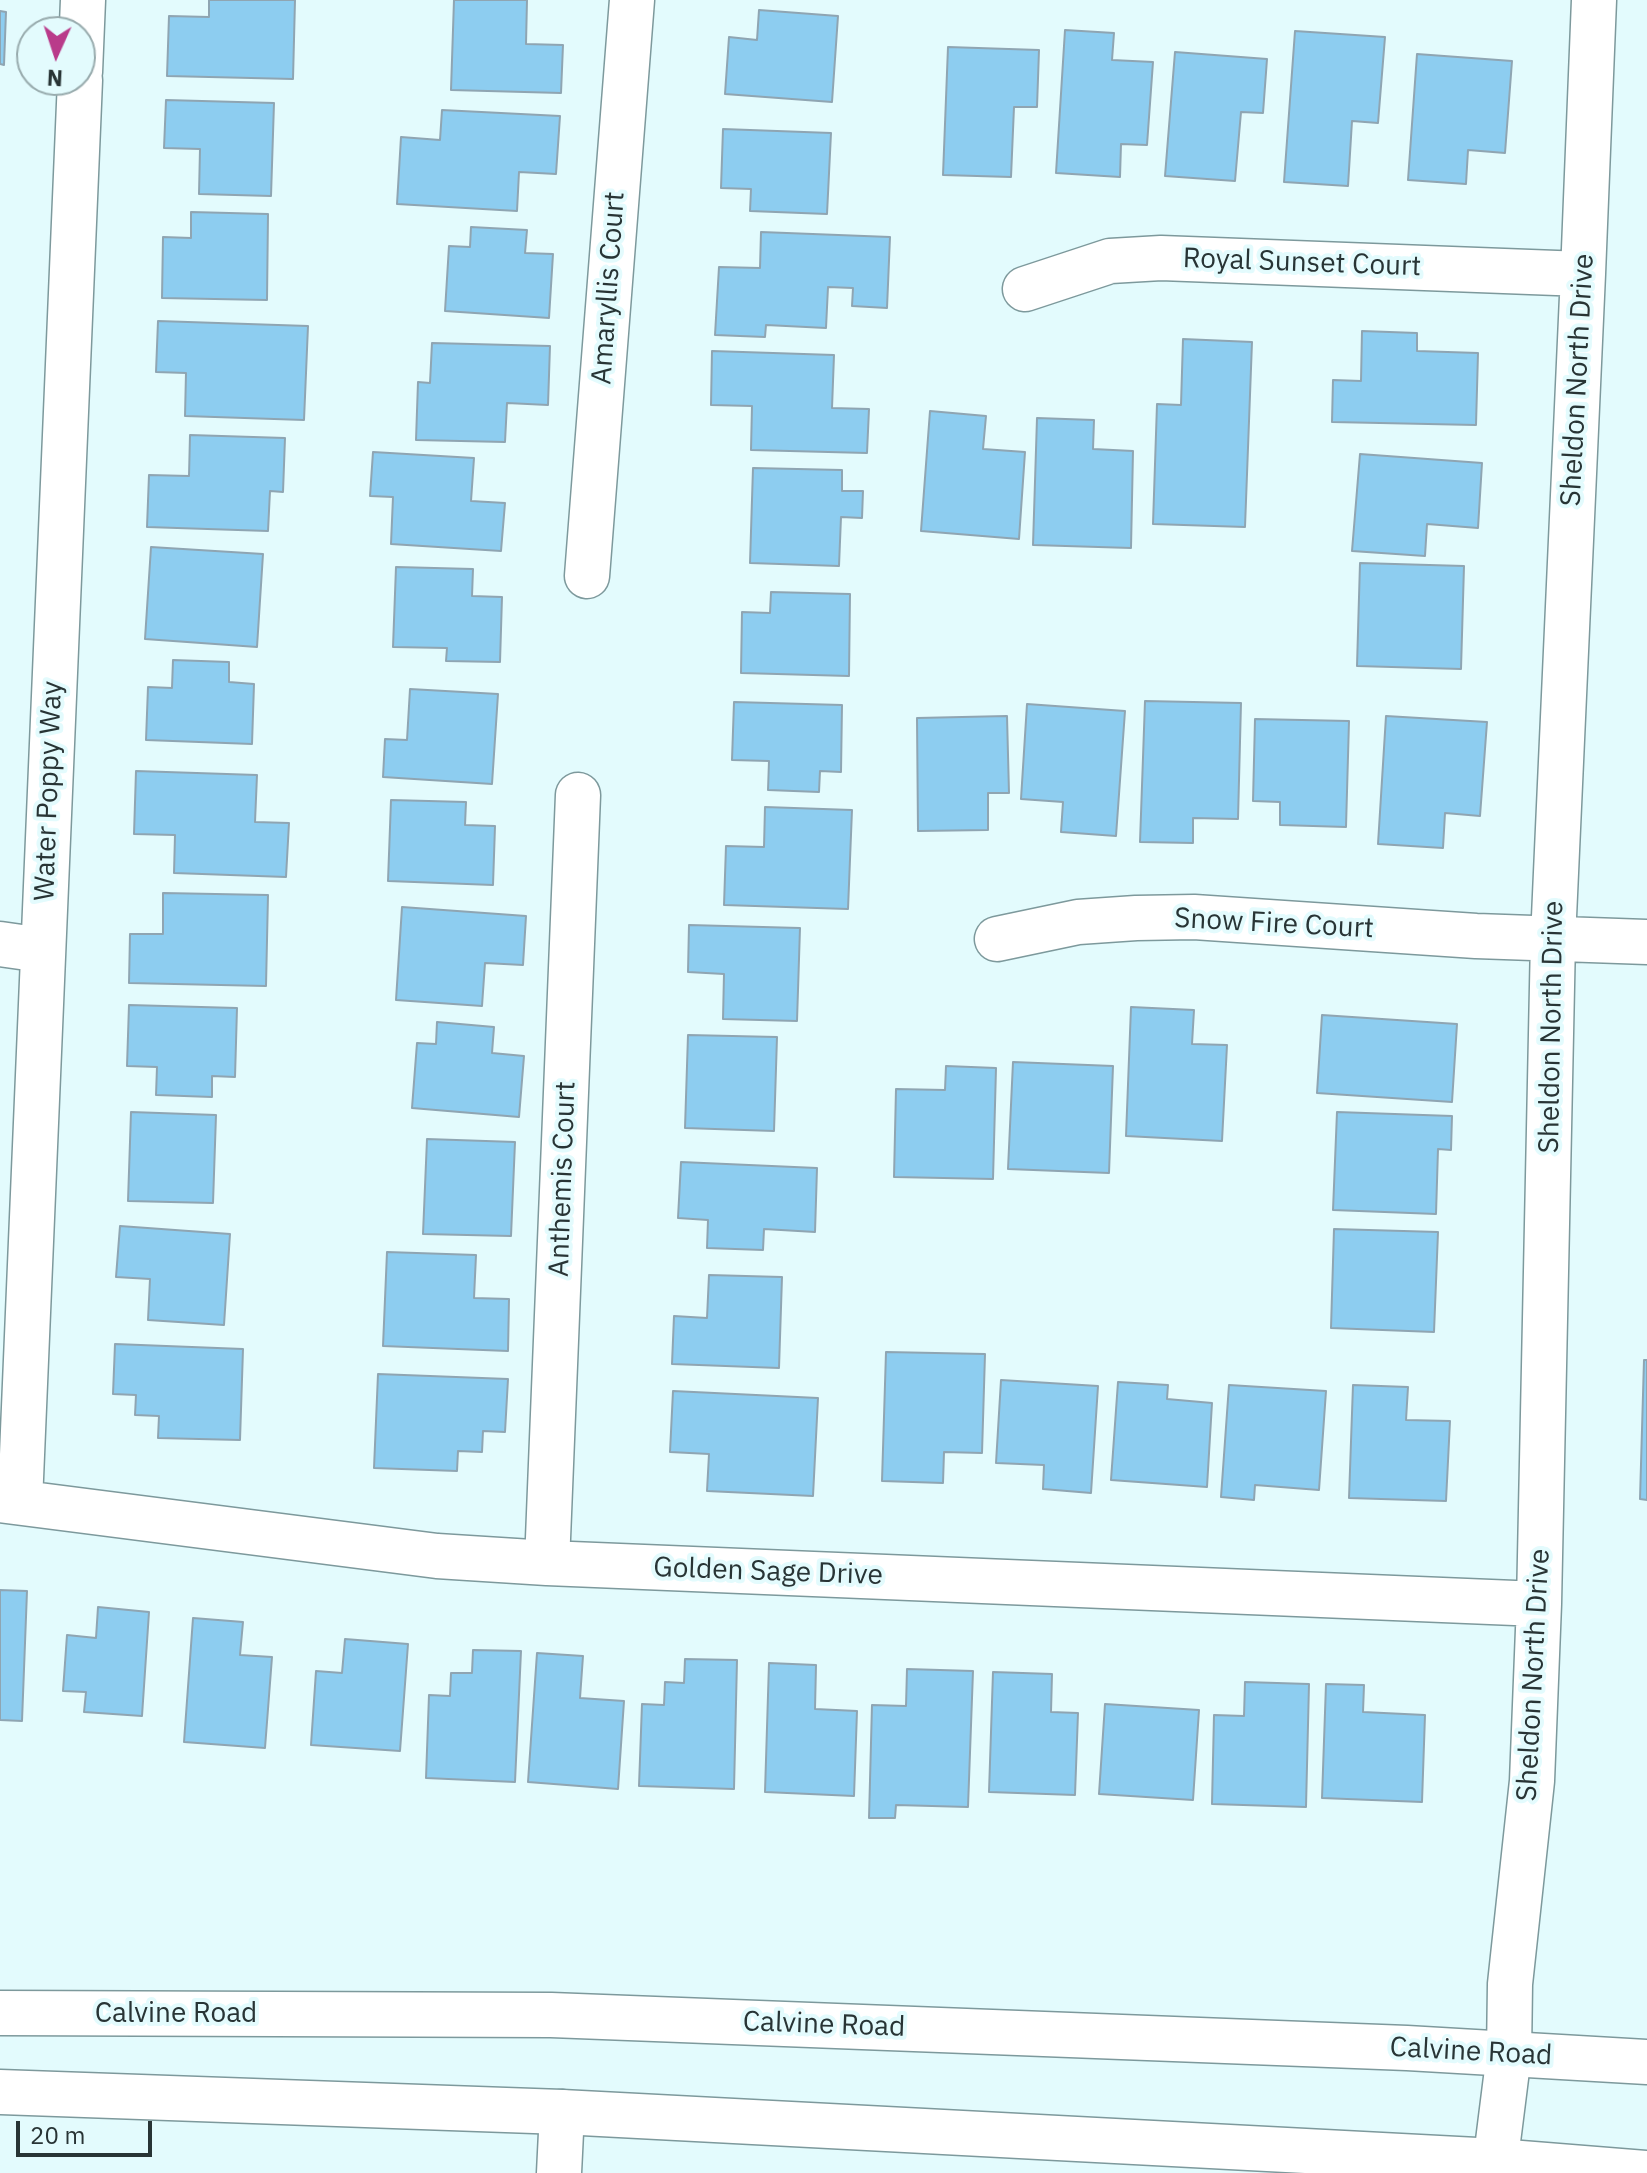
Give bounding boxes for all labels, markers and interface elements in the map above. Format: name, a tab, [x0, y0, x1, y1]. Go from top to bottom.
north arrow	[16, 16, 96, 96]
text: N	[46, 64, 64, 93]
street label: Amaryllis Court	[585, 190, 633, 386]
street label: Royal Sunset Court	[1182, 242, 1422, 284]
street label: Sheldon North Drive	[1555, 253, 1601, 507]
street label: Water Poppy Way	[28, 680, 70, 902]
street label: Sheldon North Drive	[1533, 900, 1571, 1154]
street label: Snow Fire Court	[1173, 902, 1375, 946]
street label: Anthemis Court	[543, 1081, 583, 1277]
street label: Sheldon North Drive	[1511, 1548, 1557, 1802]
street label: Golden Sage Drive	[653, 1551, 883, 1593]
street label: Calvine Road	[95, 1997, 257, 2031]
street label: Calvine Road	[742, 2005, 906, 2045]
street label: Calvine Road	[1389, 2031, 1553, 2073]
scale bar	[20, 2105, 156, 2155]
text: 20 m	[30, 2119, 85, 2151]

